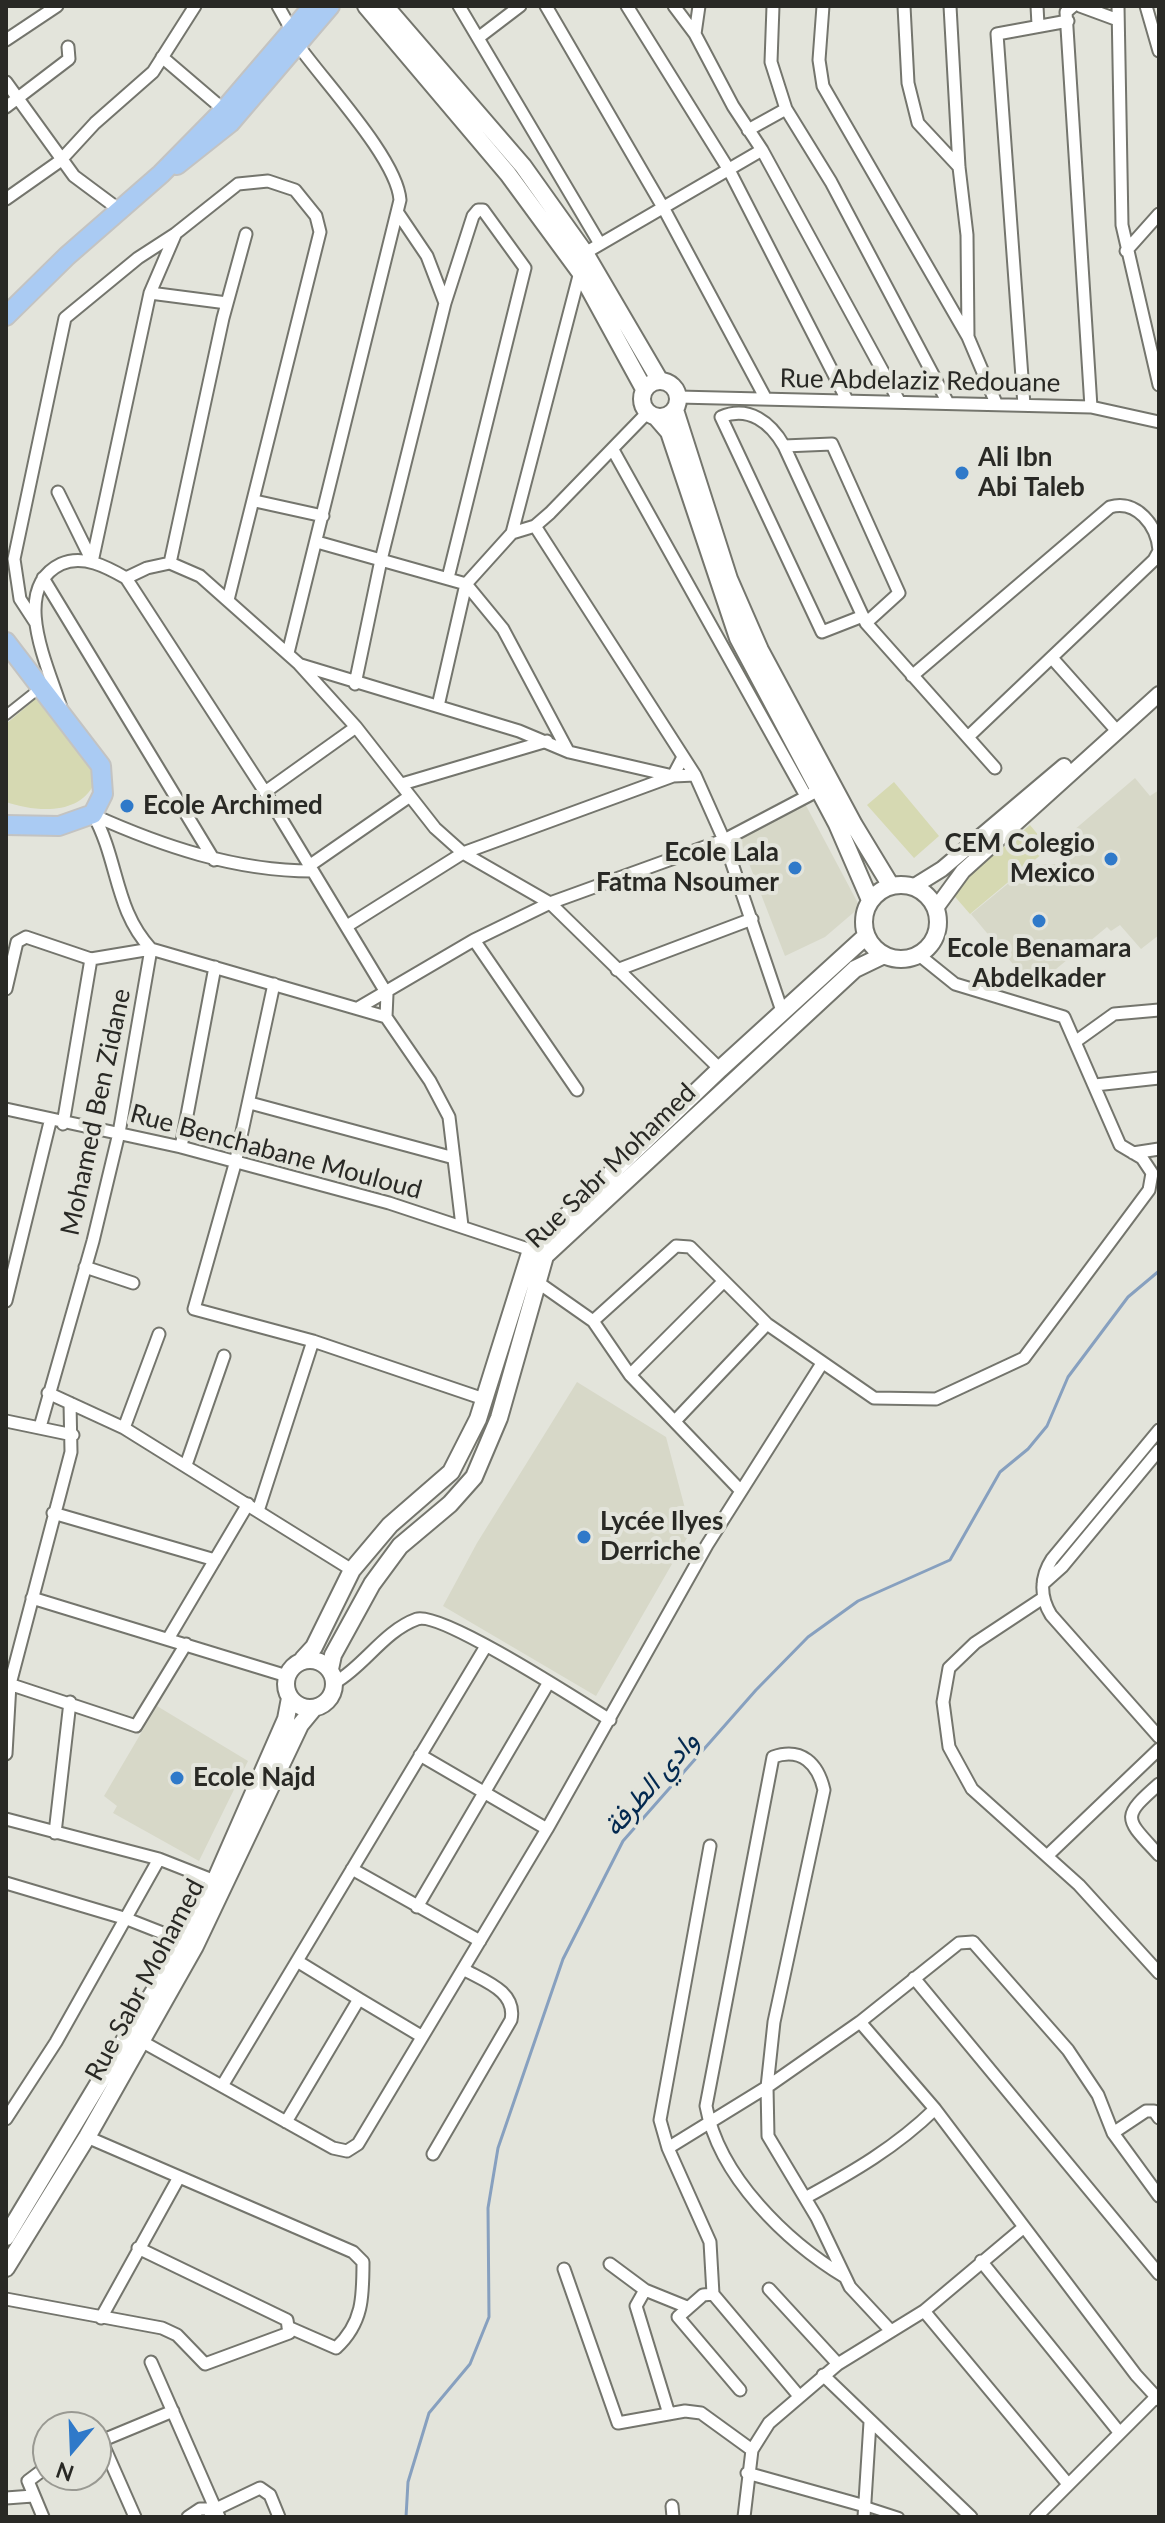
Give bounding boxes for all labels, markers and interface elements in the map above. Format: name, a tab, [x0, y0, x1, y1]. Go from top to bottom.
street label: Rue Abdelaziz Redouane	[779, 363, 1061, 399]
place label: Ali Ibn Abi Taleb	[978, 442, 1085, 504]
marker: Ali Ibn Abi Taleb	[953, 464, 971, 482]
place label: Ecole Archimed	[143, 790, 323, 822]
marker: Ecole Archimed	[118, 797, 136, 815]
place label: CEM Colegio Mexico	[944, 828, 1095, 890]
place label: Ecole Lala Fatma Nsoumer	[596, 837, 779, 898]
marker: CEM Colegio Mexico	[1102, 850, 1120, 868]
marker: Ecole Lala Fatma Nsoumer	[786, 859, 804, 877]
marker: Ecole Benamara Abdelkader	[1030, 912, 1048, 930]
place label: Ecole Benamara Abdelkader	[947, 933, 1131, 994]
street label: Mohamed Ben Zidane	[55, 986, 137, 1238]
street label: Rue Sabr Mohamed	[520, 1077, 702, 1255]
street label: Rue Benchabane Mouloud	[127, 1098, 425, 1206]
place label: Lycée Ilyes Derriche	[600, 1506, 723, 1568]
marker: Lycée Ilyes Derriche	[575, 1528, 593, 1546]
water label: وادي الطرفة	[596, 1725, 706, 1843]
place label: Ecole Najd	[193, 1762, 316, 1794]
marker: Ecole Najd	[168, 1769, 186, 1787]
street label: Rue Sabr Mohamed	[79, 1874, 211, 2086]
north arrow	[32, 2411, 112, 2491]
text: N	[52, 2457, 77, 2488]

